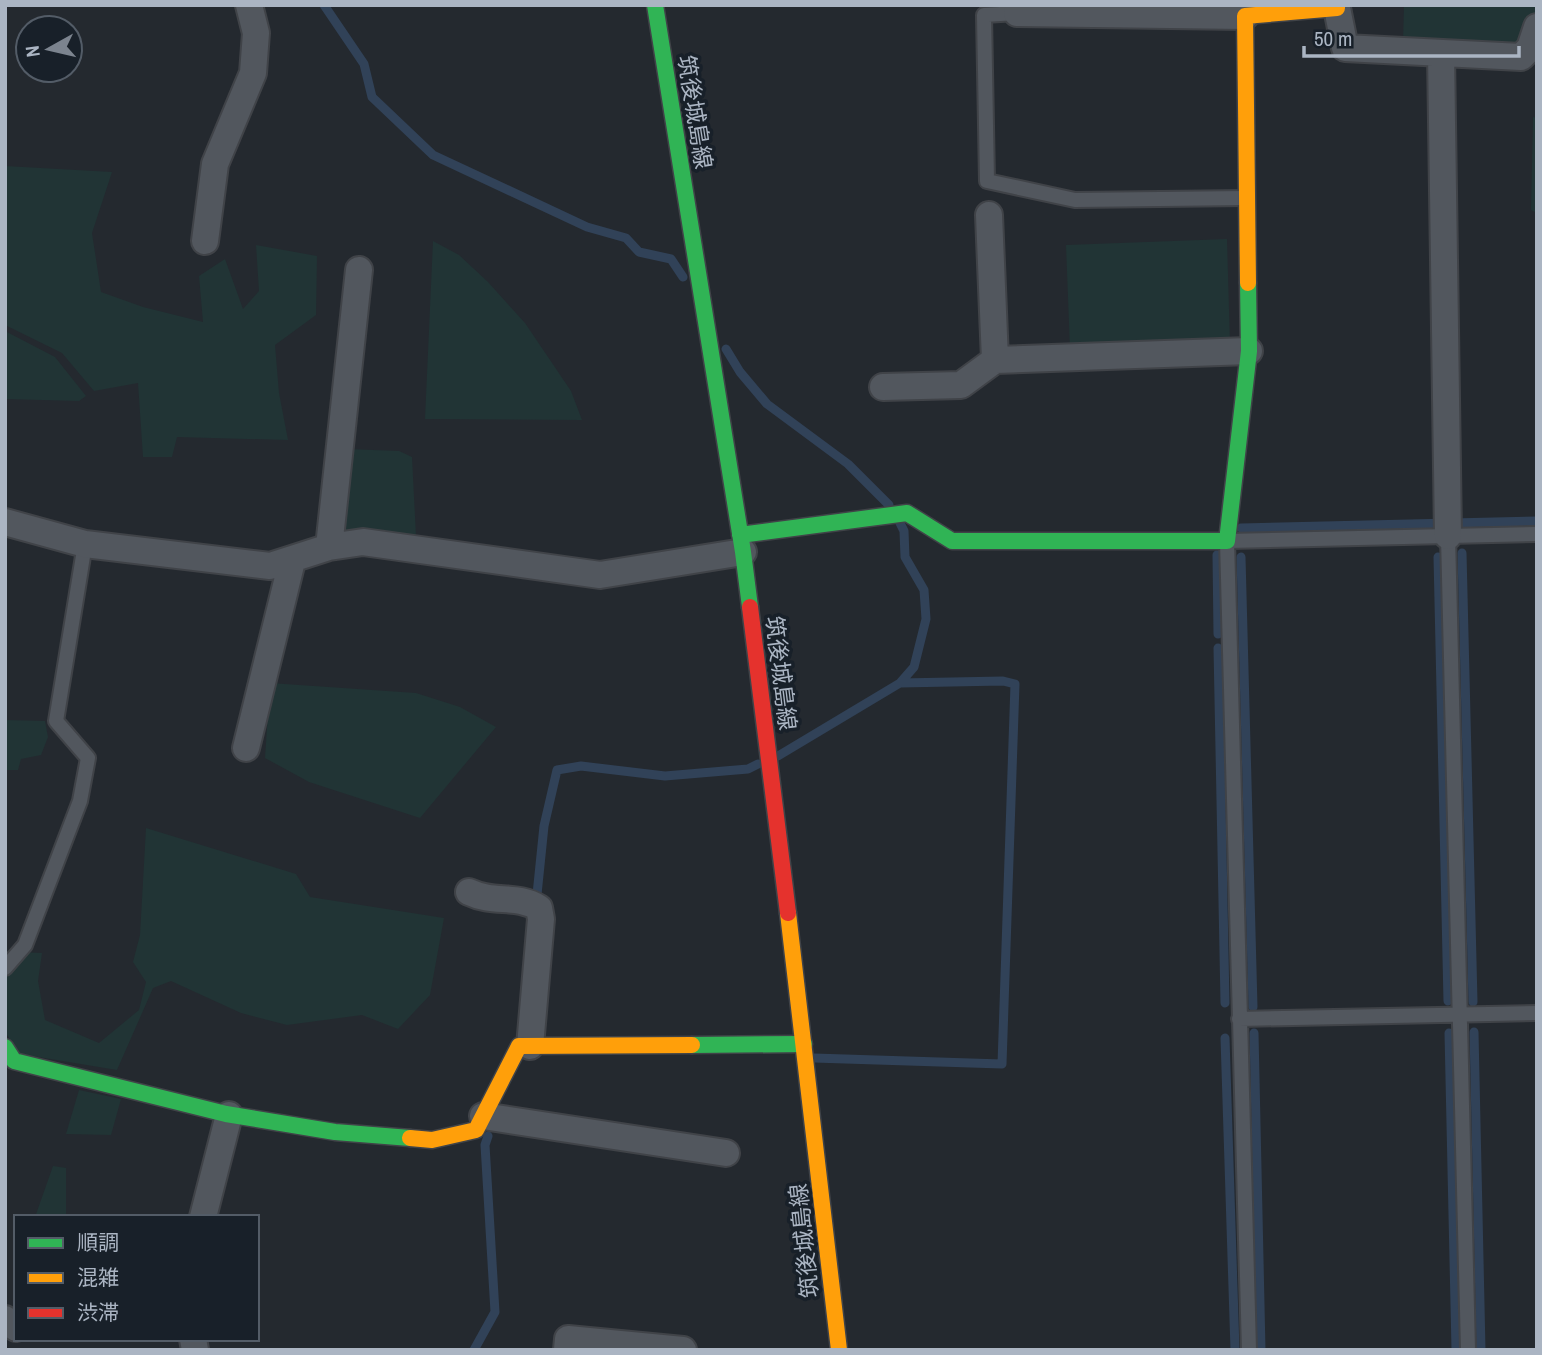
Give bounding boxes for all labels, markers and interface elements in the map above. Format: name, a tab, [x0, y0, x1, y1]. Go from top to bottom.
north arrow	[14, 14, 84, 84]
scale bar	[1304, 14, 1519, 58]
text: 50 m	[1314, 24, 1352, 53]
text: N	[19, 44, 46, 59]
street label: 筑後城島線	[671, 53, 720, 171]
street label: 筑後城島線	[759, 614, 804, 732]
street label: 筑後城島線	[782, 1182, 825, 1300]
legend	[14, 1215, 259, 1341]
text: 順調	[77, 1228, 119, 1257]
text: 混雑	[77, 1263, 119, 1292]
text: 渋滞	[77, 1298, 119, 1327]

